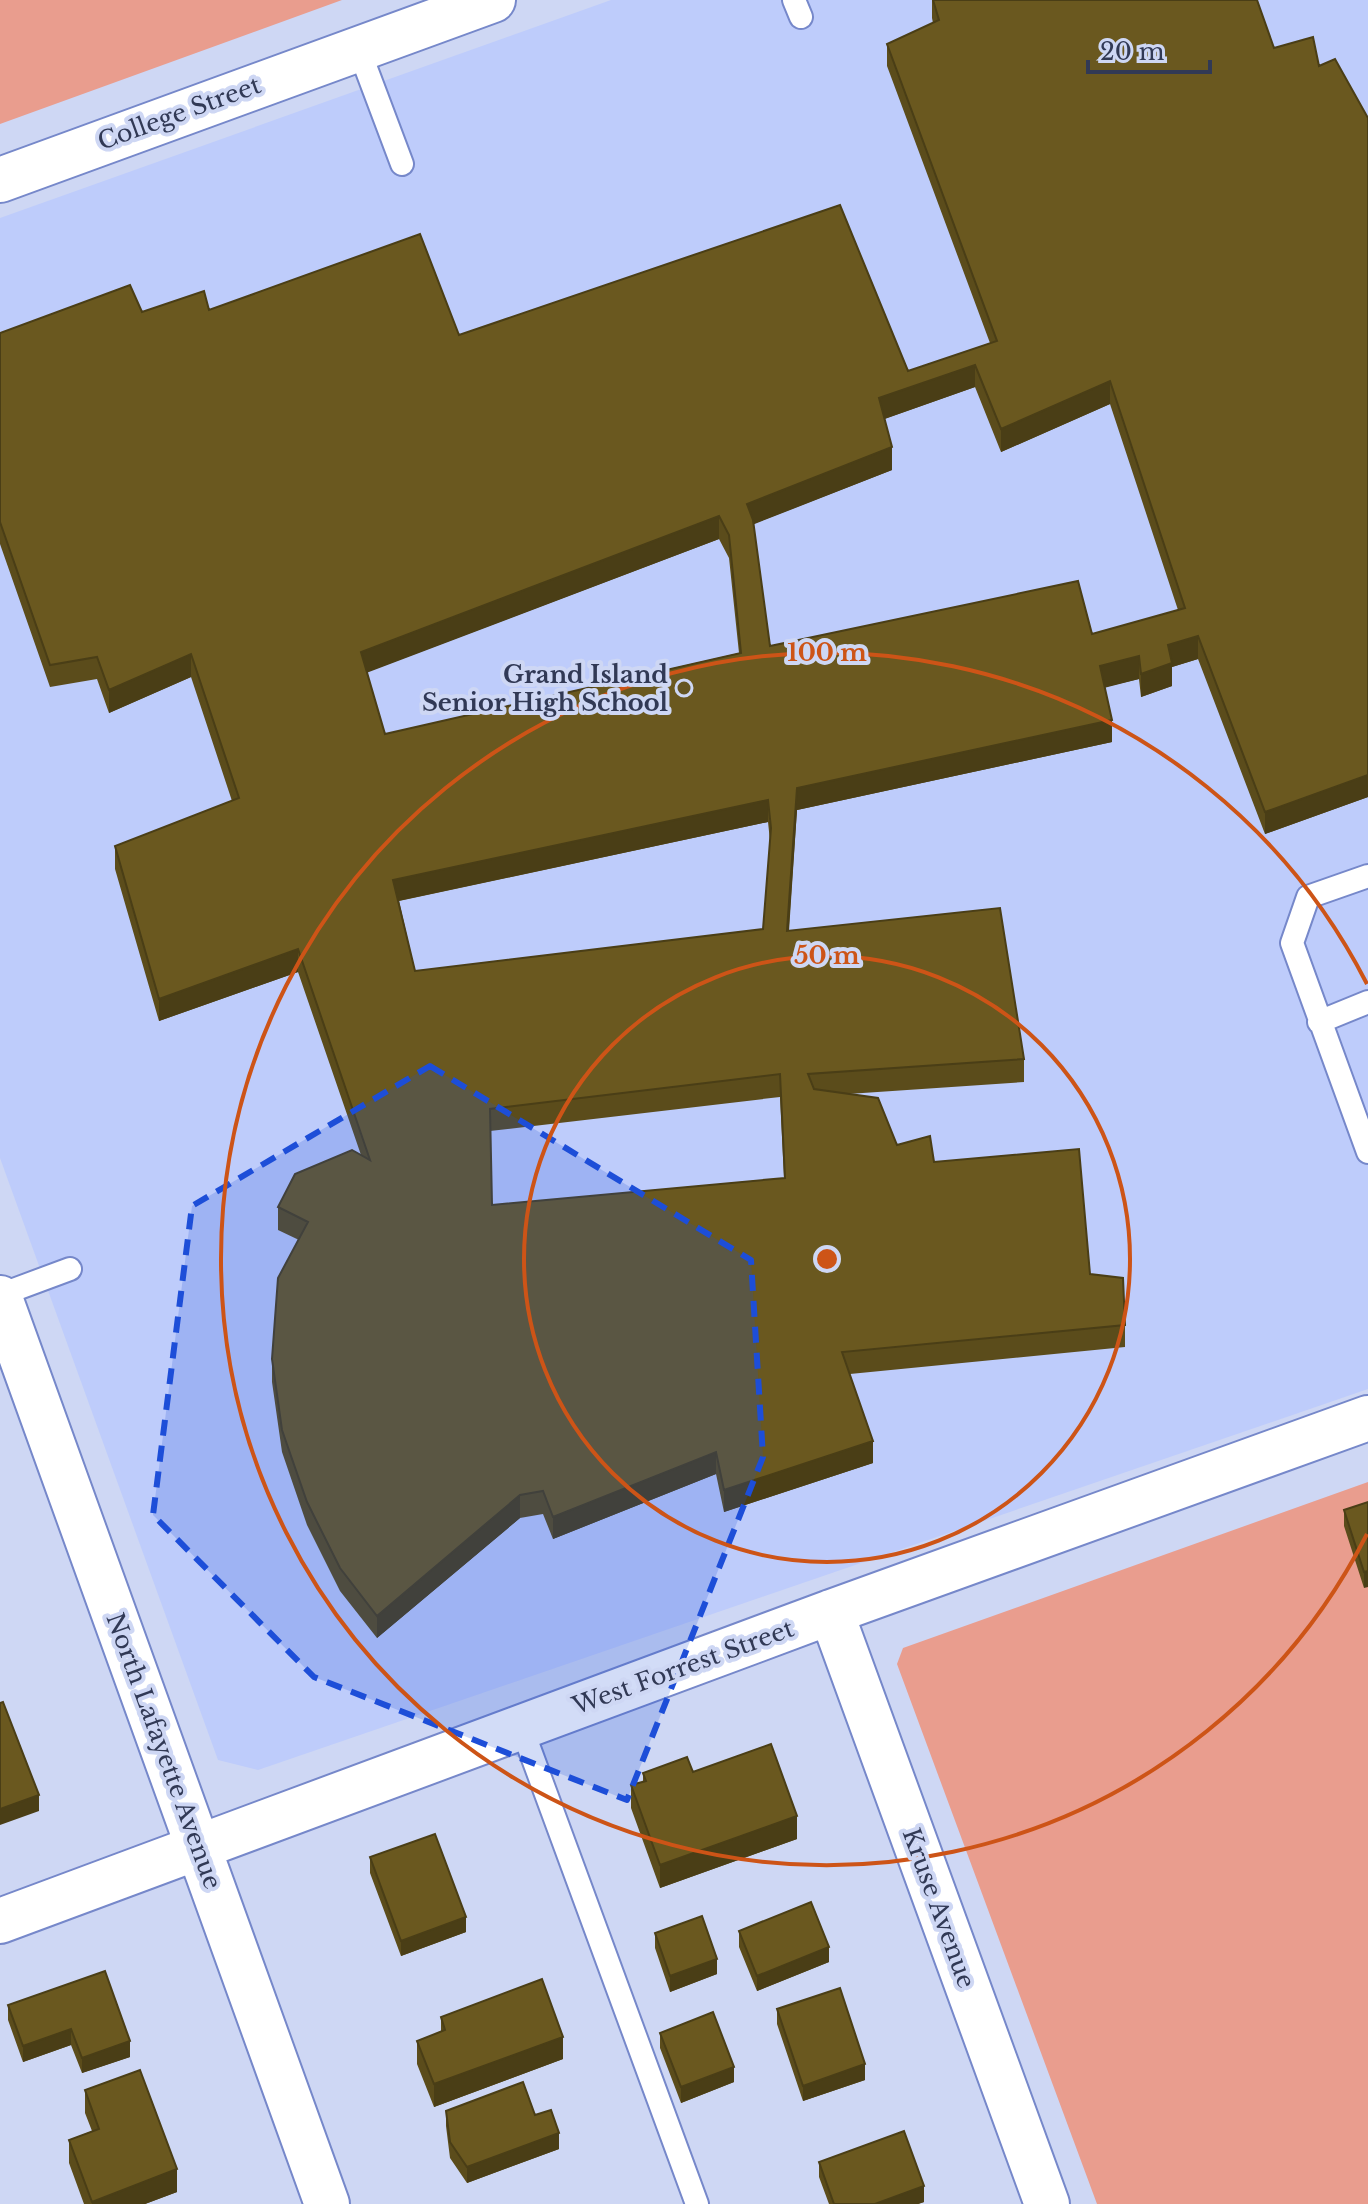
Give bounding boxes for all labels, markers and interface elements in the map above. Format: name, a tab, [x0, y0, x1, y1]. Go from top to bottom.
scale bar	[1088, 24, 1210, 74]
text: 20 m	[1100, 37, 1165, 66]
street label: College Street	[94, 70, 264, 156]
text: 100 m	[787, 638, 867, 667]
place label: Grand Island Senior High School	[422, 660, 668, 717]
marker: Grand Island Senior High School	[675, 679, 693, 697]
text: 50 m	[794, 941, 860, 970]
centre of rings	[813, 1245, 841, 1273]
street label: North Lafayette Avenue	[100, 1609, 228, 1893]
street label: West Forrest Street	[568, 1613, 798, 1721]
street label: Kruse Avenue	[897, 1824, 981, 1992]

